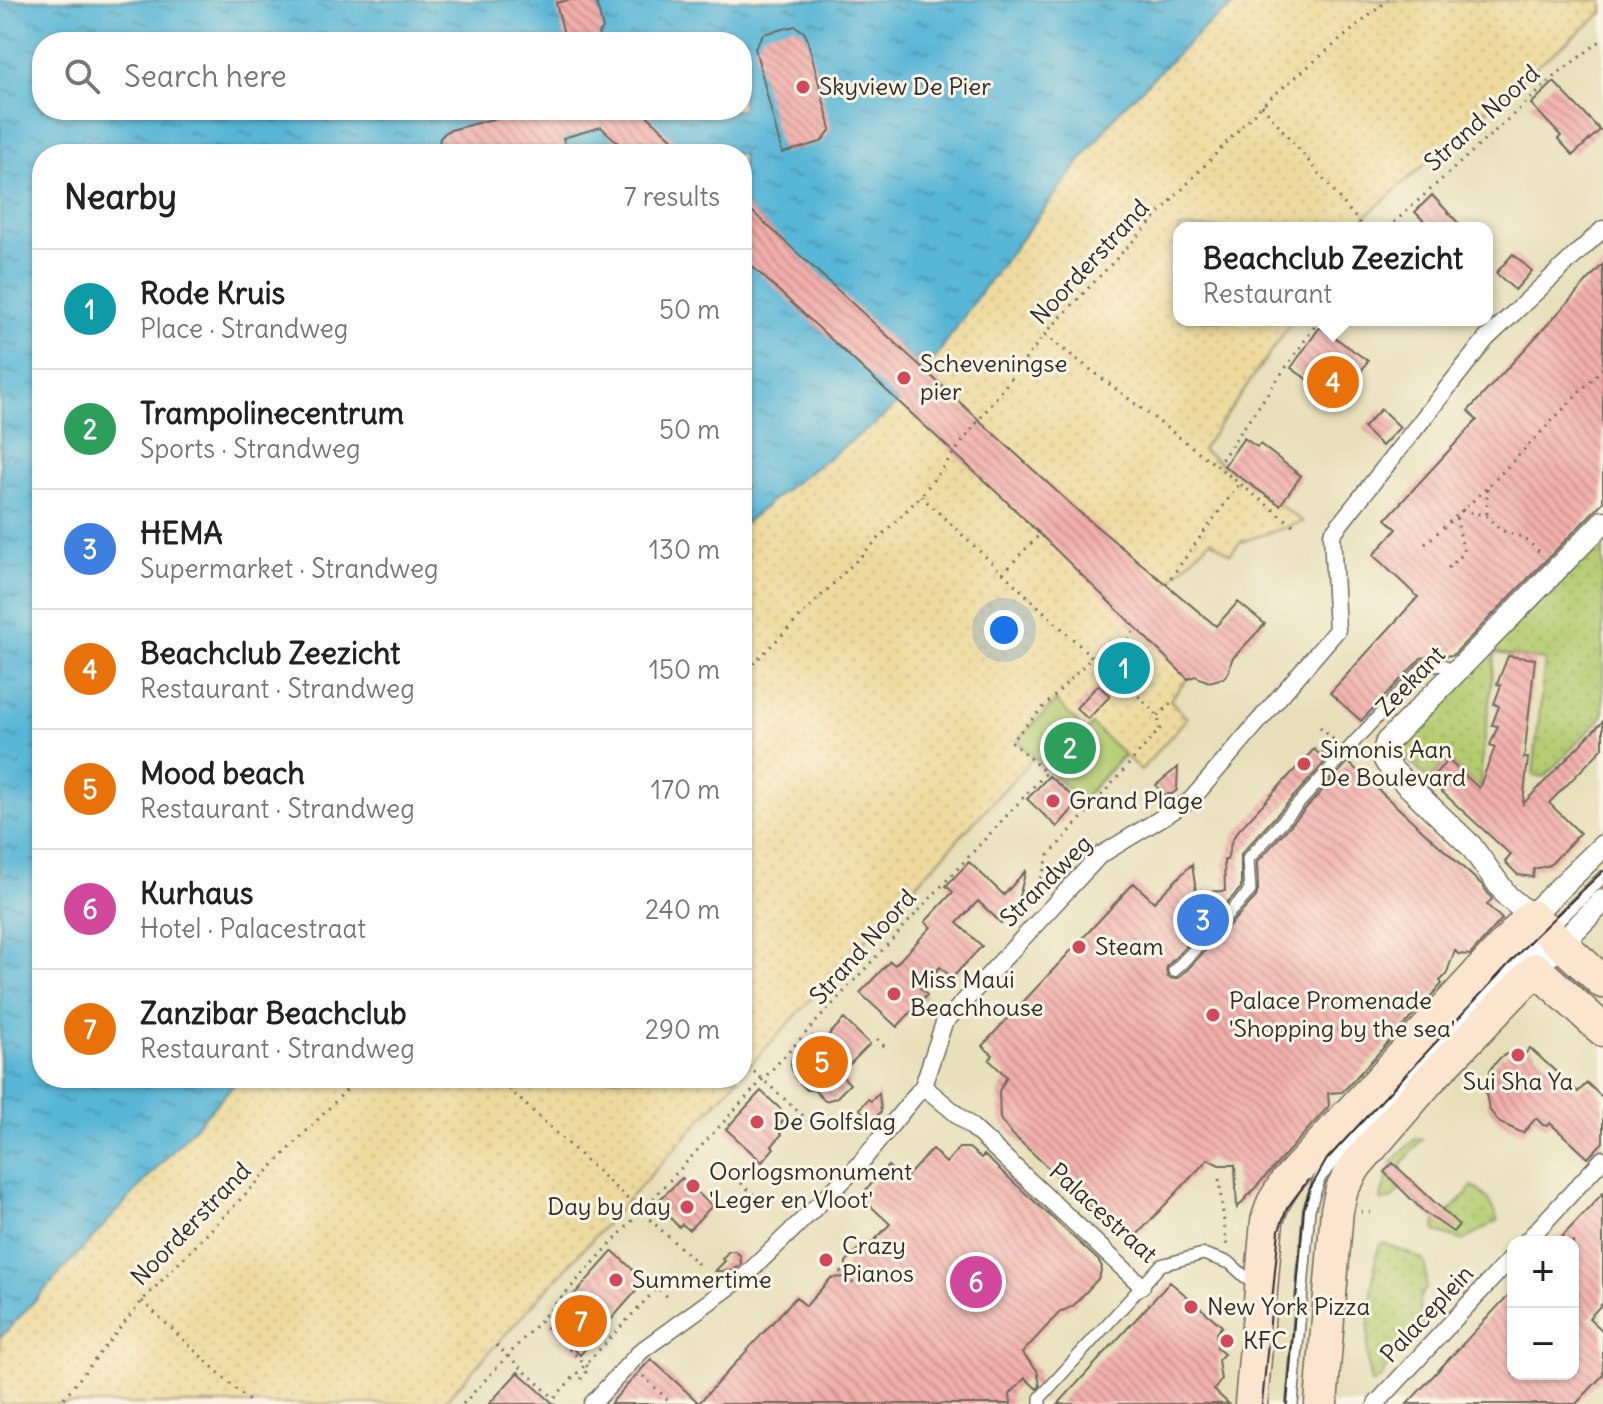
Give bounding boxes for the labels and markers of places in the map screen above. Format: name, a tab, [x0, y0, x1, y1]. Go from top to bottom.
place label: Skyview De Pier	[819, 71, 991, 101]
marker: Skyview De Pier	[794, 78, 812, 96]
place label: Scheveningse pier	[920, 348, 1067, 406]
pin: 4	[1307, 352, 1359, 412]
marker: Scheveningse pier	[895, 369, 913, 387]
pin: 1	[1098, 638, 1150, 698]
pin: 2	[1044, 718, 1096, 778]
place label: Simonis Aan De Boulevard	[1320, 734, 1466, 792]
marker: Simonis Aan De Boulevard	[1295, 755, 1313, 773]
place label: Grand Plage	[1069, 785, 1203, 815]
marker: Grand Plage	[1044, 792, 1062, 810]
pin: 3	[1177, 890, 1229, 950]
place label: Steam	[1095, 931, 1163, 961]
marker: Steam	[1070, 938, 1088, 956]
place label: Miss Maui Beachhouse	[910, 964, 1044, 1022]
marker: Miss Maui Beachhouse	[885, 985, 903, 1003]
place label: Palace Promenade 'Shopping by the sea'	[1229, 985, 1455, 1043]
marker: Palace Promenade 'Shopping by the sea'	[1204, 1006, 1222, 1024]
pin: 5	[796, 1032, 848, 1092]
marker: Sui Sha Ya	[1509, 1046, 1527, 1064]
place label: Sui Sha Ya	[1463, 1066, 1573, 1096]
place label: De Golfslag	[773, 1106, 896, 1136]
marker: De Golfslag	[748, 1113, 766, 1131]
place label: Oorlogsmonument 'Leger en Vloot'	[709, 1156, 912, 1214]
marker: Oorlogsmonument 'Leger en Vloot'	[684, 1177, 702, 1195]
place label: Day by day	[547, 1191, 671, 1221]
marker: Day by day	[678, 1198, 696, 1216]
place label: Crazy Pianos	[842, 1230, 914, 1288]
marker: Crazy Pianos	[817, 1251, 835, 1269]
pin: 6	[950, 1252, 1002, 1312]
place label: Summertime	[632, 1264, 772, 1294]
marker: Summertime	[607, 1271, 625, 1289]
pin: 7	[555, 1291, 607, 1351]
place label: New York Pizza	[1207, 1291, 1370, 1321]
marker: New York Pizza	[1182, 1298, 1200, 1316]
place label: KFC	[1243, 1325, 1287, 1355]
marker: KFC	[1218, 1332, 1236, 1350]

